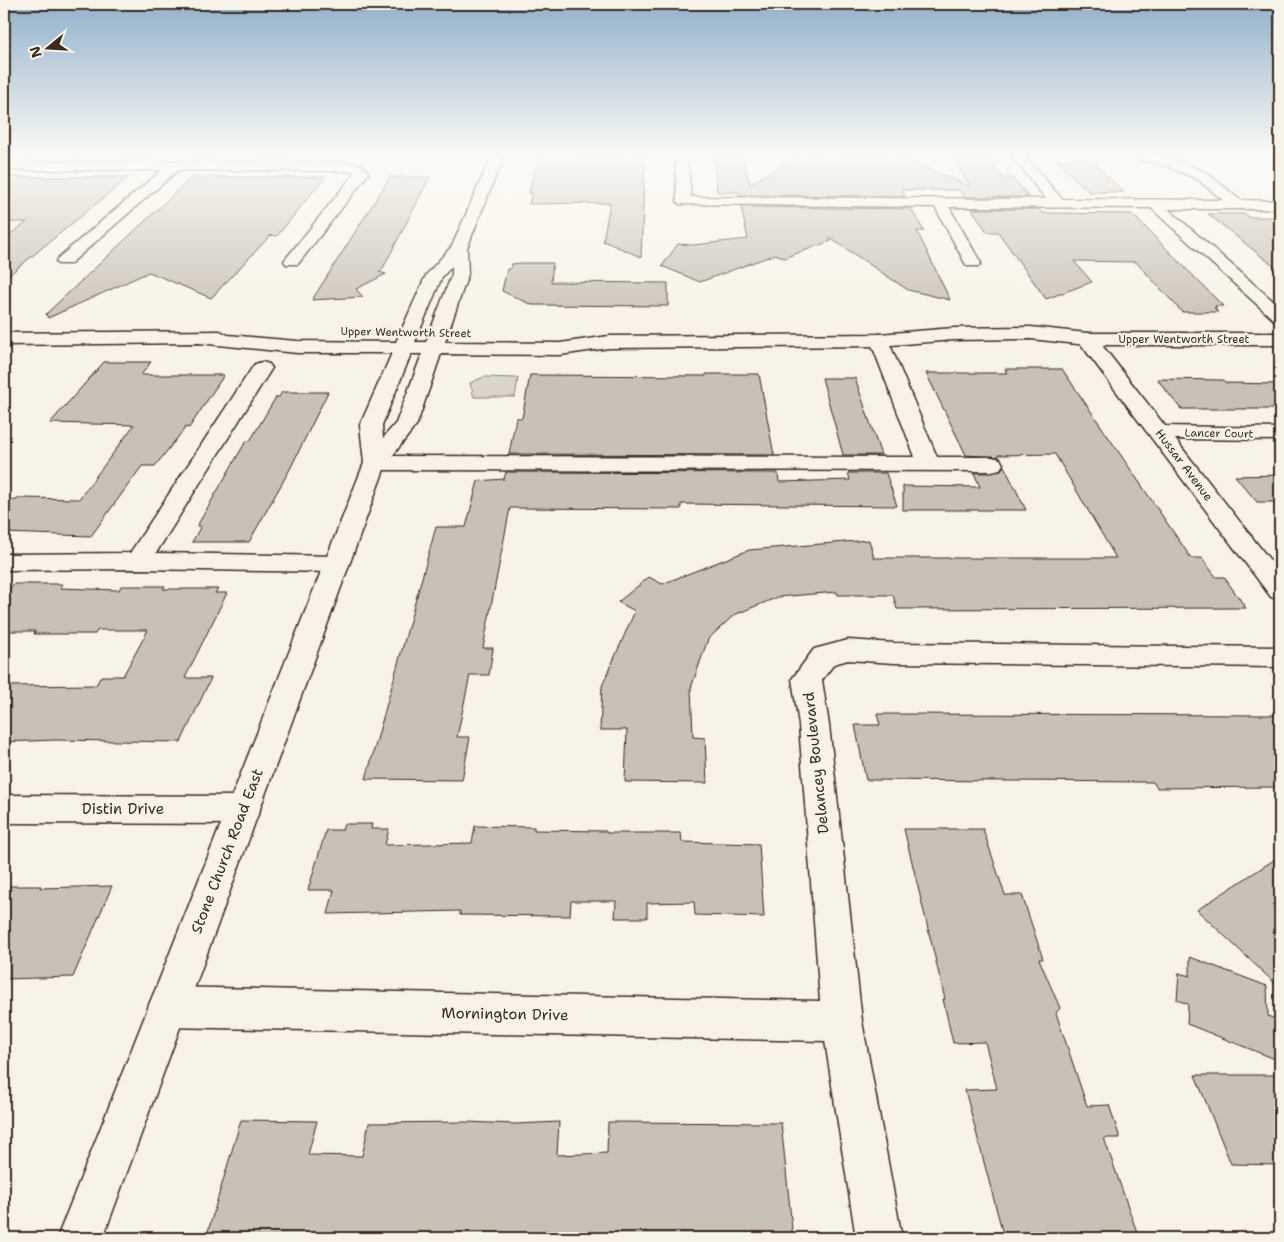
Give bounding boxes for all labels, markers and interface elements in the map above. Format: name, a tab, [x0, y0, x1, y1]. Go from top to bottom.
north arrow	[22, 22, 72, 72]
text: N	[25, 44, 46, 60]
street label: Upper Wentworth Street	[340, 324, 472, 341]
street label: Upper Wentworth Street	[1119, 332, 1250, 347]
street label: Lancer Court	[1184, 425, 1254, 442]
street label: Hussar Avenue	[1152, 426, 1216, 504]
street label: Delancey Boulevard	[799, 691, 833, 835]
street label: Stone Church Road East	[186, 765, 268, 937]
street label: Distin Drive	[82, 799, 164, 819]
street label: Mornington Drive	[441, 1003, 569, 1025]

